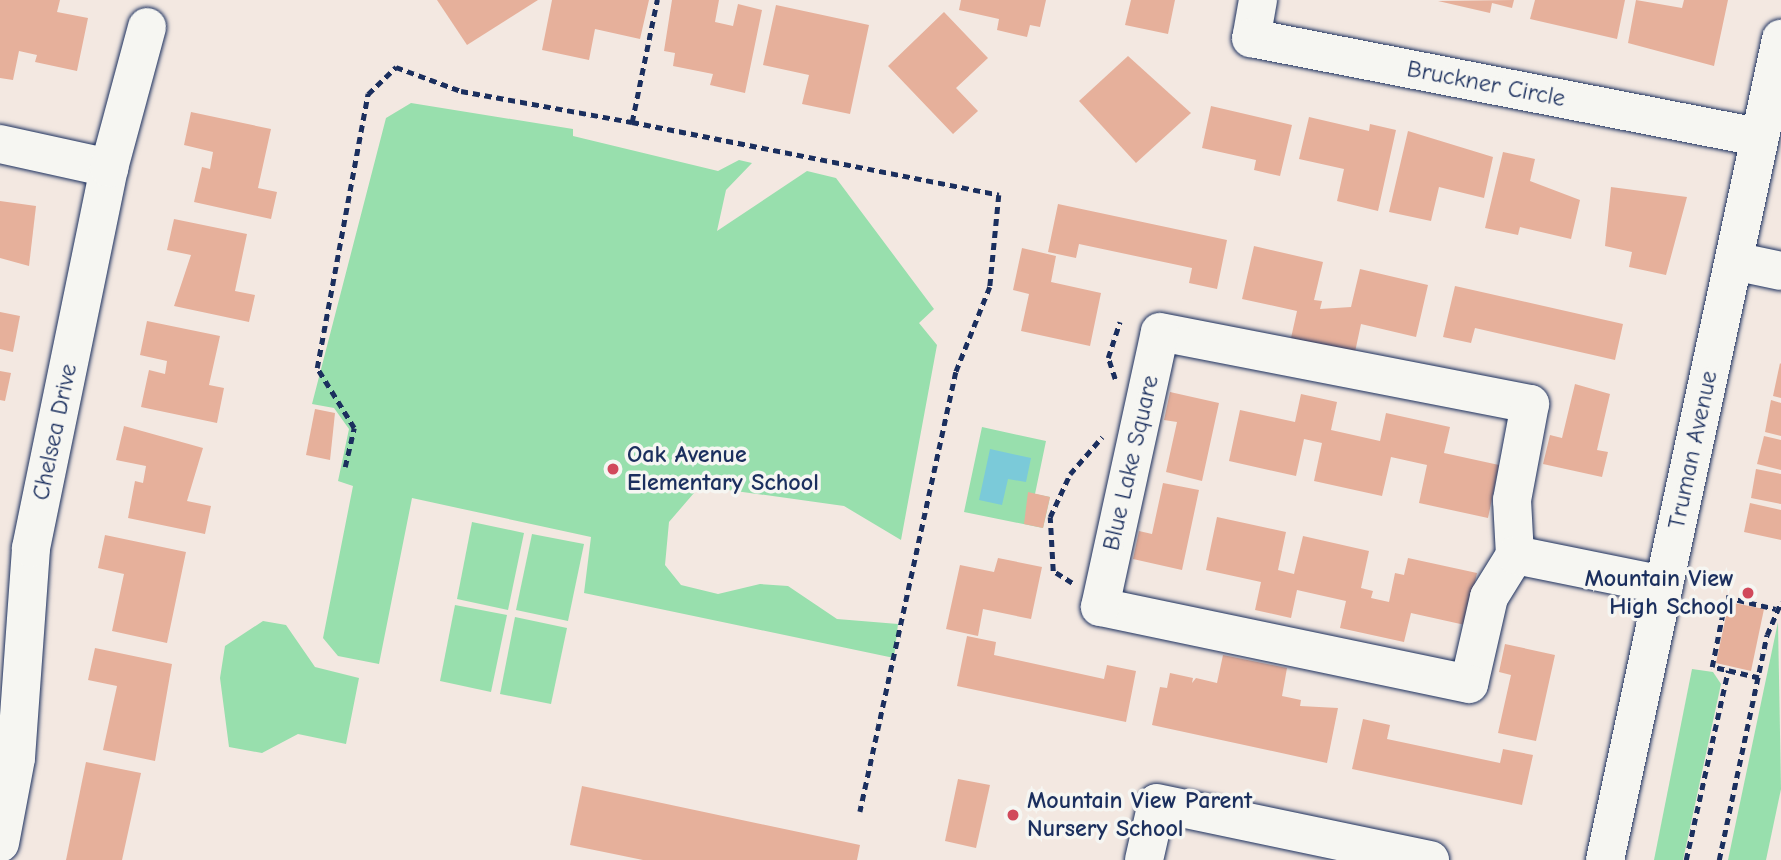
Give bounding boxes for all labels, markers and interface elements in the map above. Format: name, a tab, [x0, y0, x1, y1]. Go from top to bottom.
street label: Bruckner Circle	[1404, 55, 1568, 113]
street label: Chelsea Drive	[26, 361, 84, 503]
street label: Truman Avenue	[1662, 368, 1724, 532]
street label: Blue Lake Square	[1097, 373, 1165, 553]
place label: Oak Avenue Elementary School	[627, 441, 819, 497]
marker: Oak Avenue Elementary School	[605, 461, 621, 477]
place label: Mountain View High School	[1584, 565, 1734, 621]
marker: Mountain View High School	[1740, 585, 1756, 601]
place label: Mountain View Parent Nursery School	[1027, 787, 1252, 843]
marker: Mountain View Parent Nursery School	[1005, 807, 1021, 823]

